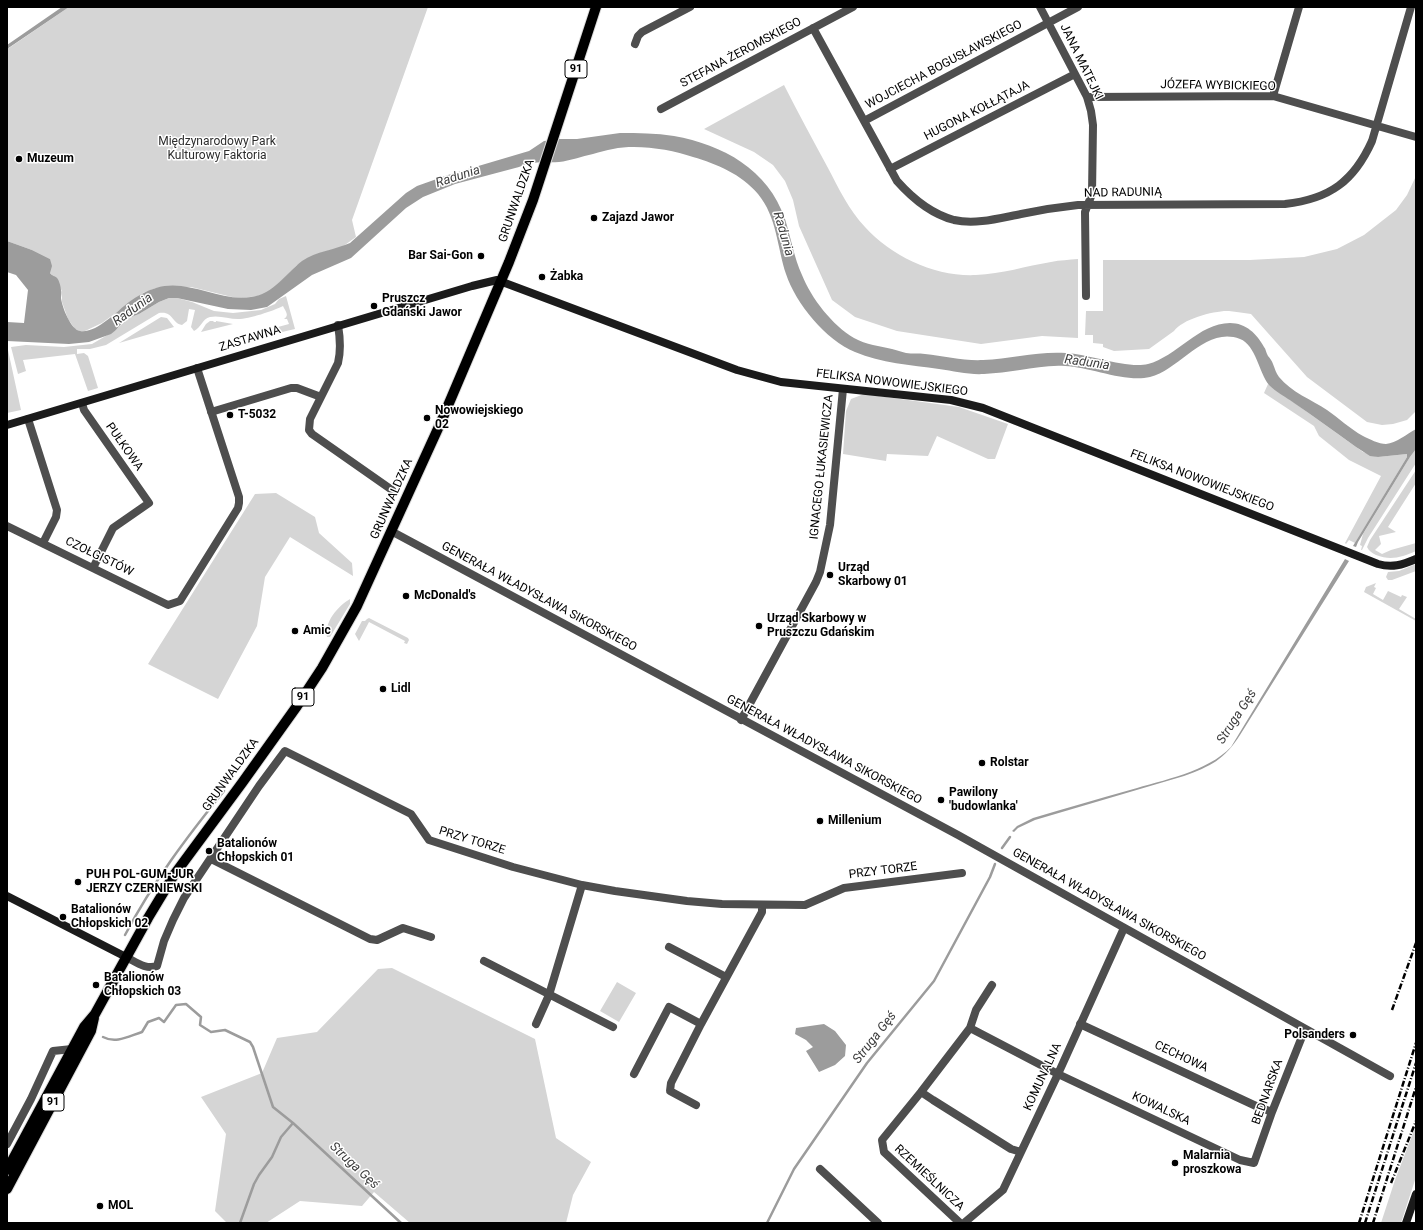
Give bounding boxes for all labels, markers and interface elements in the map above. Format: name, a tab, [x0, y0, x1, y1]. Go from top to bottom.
street label: STEFANA ŻEROMSKIEGO	[678, 15, 804, 91]
street label: WOJCIECHA BOGUSŁAWSKIEGO	[863, 18, 1025, 112]
street label: JANA MATEJKI	[1056, 22, 1106, 102]
road number: 91	[565, 60, 587, 78]
street label: HUGONA KOŁŁĄTAJA	[922, 78, 1032, 144]
street label: JÓZEFA WYBICKIEGO	[1160, 78, 1276, 94]
park label: Międzynarodowy Park Kulturowy Faktoria	[158, 135, 276, 163]
place label: Muzeum	[27, 152, 74, 166]
marker: Muzeum	[14, 154, 24, 164]
street label: GRUNWALDZKA	[496, 158, 538, 244]
water label: Radunia	[434, 163, 482, 191]
street label: NAD RADUNIĄ	[1084, 185, 1162, 201]
water label: Radunia	[769, 210, 797, 258]
place label: Zajazd Jawor	[602, 211, 674, 225]
marker: Zajazd Jawor	[589, 213, 599, 223]
place label: Bar Sai-Gon	[408, 249, 473, 263]
marker: Bar Sai-Gon	[476, 251, 486, 261]
place label: Żabka	[550, 270, 583, 284]
marker: Żabka	[537, 272, 547, 282]
water label: Radunia	[110, 290, 156, 330]
place label: Pruszcz Gdański Jawor	[382, 292, 462, 320]
marker: Pruszcz Gdański Jawor	[369, 301, 379, 311]
street label: ZASTAWNA	[218, 323, 282, 355]
water label: Radunia	[1063, 352, 1111, 374]
street label: FELIKSA NOWOWIEJSKIEGO	[815, 367, 969, 399]
street label: IGNACEGO ŁUKASIEWICZA	[807, 394, 837, 540]
place label: Nowowiejskiego 02	[435, 404, 523, 432]
place label: T-5032	[238, 408, 276, 422]
marker: T-5032	[225, 410, 235, 420]
marker: Nowowiejskiego 02	[422, 413, 432, 423]
street label: PUŁKOWA	[102, 420, 146, 474]
street label: FELIKSA NOWOWIEJSKIEGO	[1128, 447, 1276, 515]
street label: GRUNWALDZKA	[368, 456, 416, 542]
street label: CZOŁGISTÓW	[63, 534, 135, 580]
street label: GENERAŁA WŁADYSŁAWA SIKORSKIEGO	[439, 539, 639, 655]
place label: Urząd Skarbowy 01	[838, 561, 908, 589]
marker: Urząd Skarbowy 01	[825, 570, 835, 580]
place label: McDonald's	[414, 589, 476, 603]
marker: McDonald's	[401, 591, 411, 601]
place label: Urząd Skarbowy w Pruszczu Gdańskim	[767, 612, 874, 640]
marker: Urząd Skarbowy w Pruszczu Gdańskim	[754, 621, 764, 631]
place label: Amic	[303, 624, 331, 638]
marker: Amic	[290, 626, 300, 636]
place label: Lidl	[391, 682, 411, 696]
marker: Lidl	[378, 684, 388, 694]
water label: Struga Gęś	[1214, 687, 1260, 747]
road number: 91	[292, 688, 314, 706]
street label: GENERAŁA WŁADYSŁAWA SIKORSKIEGO	[724, 692, 924, 808]
street label: GRUNWALDZKA	[200, 736, 262, 814]
place label: Rolstar	[990, 756, 1029, 770]
marker: Rolstar	[977, 758, 987, 768]
place label: Pawilony 'budowlanka'	[949, 786, 1018, 814]
marker: Pawilony 'budowlanka'	[936, 795, 946, 805]
place label: Millenium	[828, 814, 882, 828]
marker: Millenium	[815, 816, 825, 826]
street label: PRZY TORZE	[437, 824, 507, 858]
place label: Batalionów Chłopskich 01	[217, 837, 294, 865]
marker: Batalionów Chłopskich 01	[204, 846, 214, 856]
street label: GENERAŁA WŁADYSŁAWA SIKORSKIEGO	[1010, 846, 1208, 964]
street label: PRZY TORZE	[848, 860, 918, 882]
place label: PUH POL-GUM-JUR JERZY CZERNIEWSKI	[86, 868, 202, 896]
marker: PUH POL-GUM-JUR JERZY CZERNIEWSKI	[73, 877, 83, 887]
place label: Batalionów Chłopskich 02	[71, 903, 148, 931]
marker: Batalionów Chłopskich 02	[58, 912, 68, 922]
place label: Batalionów Chłopskich 03	[104, 971, 181, 999]
marker: Batalionów Chłopskich 03	[91, 980, 101, 990]
water label: Struga Gęś	[850, 1009, 900, 1067]
place label: Polsanders	[1284, 1028, 1345, 1042]
marker: Polsanders	[1348, 1030, 1358, 1040]
street label: CECHOWA	[1152, 1038, 1210, 1076]
street label: KOMUNALNA	[1021, 1041, 1065, 1113]
street label: BEDNARSKA	[1250, 1057, 1286, 1127]
street label: KOWALSKA	[1130, 1089, 1192, 1129]
road number: 91	[42, 1093, 64, 1111]
water label: Struga Gęś	[326, 1139, 382, 1193]
street label: RZEMIEŚLNICZA	[891, 1142, 967, 1214]
place label: Malarnia proszkowa	[1183, 1149, 1241, 1177]
marker: Malarnia proszkowa	[1170, 1158, 1180, 1168]
place label: MOL	[108, 1199, 133, 1213]
marker: MOL	[95, 1201, 105, 1211]

